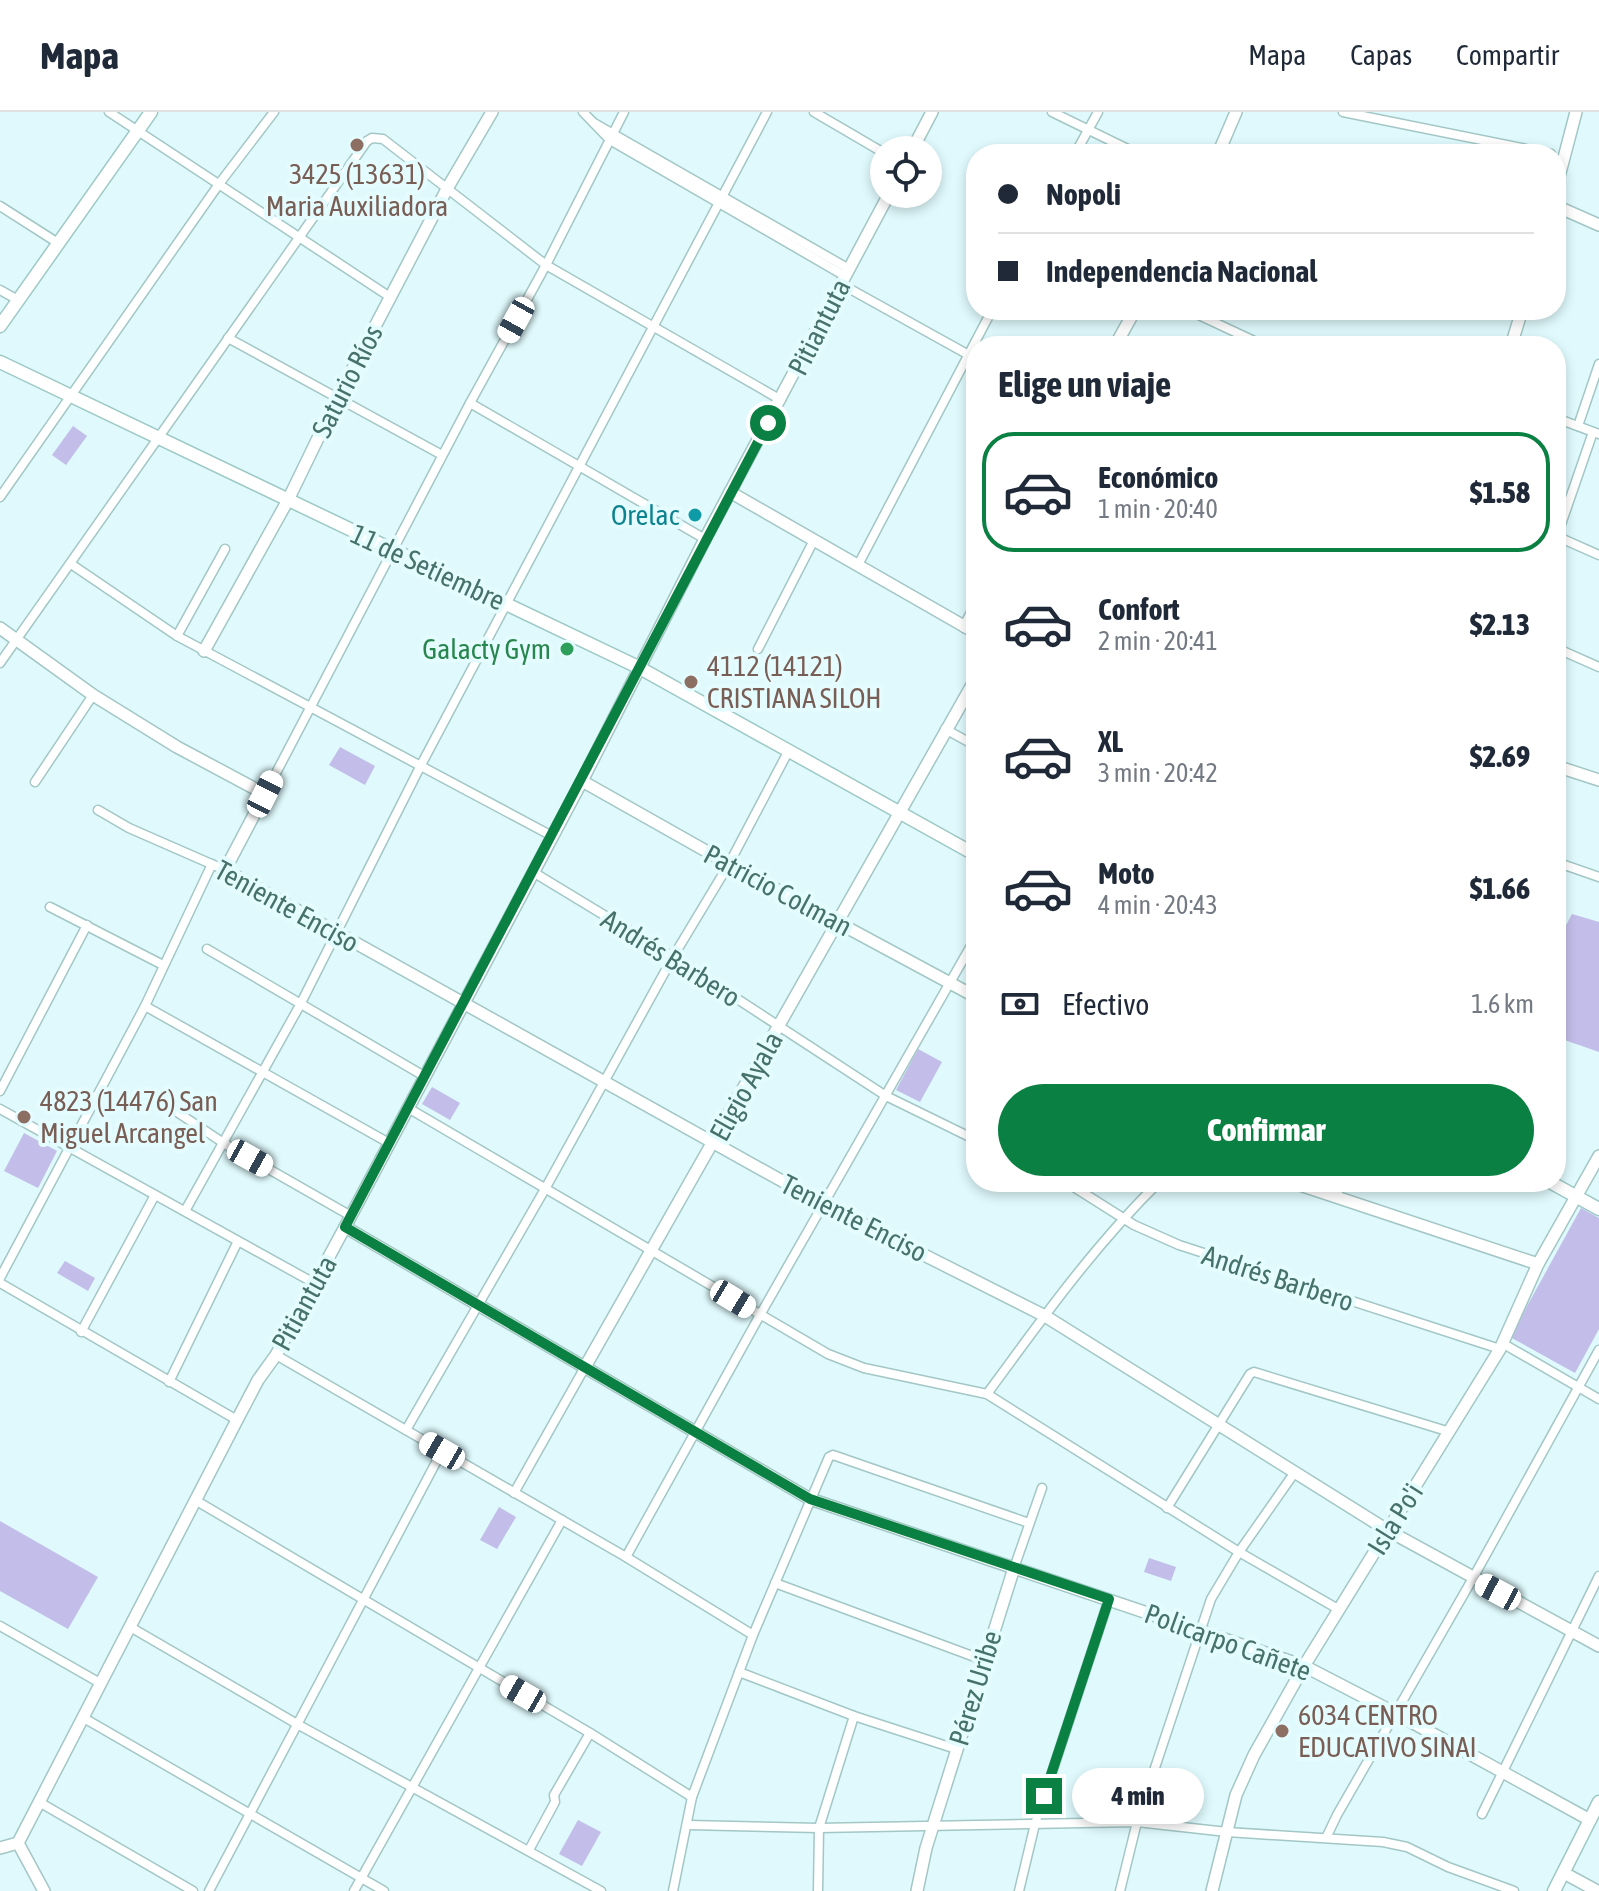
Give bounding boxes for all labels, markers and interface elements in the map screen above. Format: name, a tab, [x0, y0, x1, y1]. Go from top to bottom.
text: Mapa	[40, 34, 119, 77]
text: Mapa	[1248, 39, 1306, 71]
text: Capas	[1350, 39, 1412, 71]
text: Compartir	[1456, 39, 1559, 71]
marker: 3425 (13631) Maria Auxiliadora	[348, 136, 366, 154]
map controls	[870, 136, 942, 208]
button: locate	[870, 136, 942, 208]
place label: 3425 (13631) Maria Auxiliadora	[266, 158, 448, 222]
text: Nopoli	[1046, 177, 1121, 211]
text: Independencia Nacional	[1046, 254, 1317, 288]
street label: Pitiantuta	[781, 274, 857, 380]
car	[494, 293, 538, 347]
street label: Saturio Ríos	[305, 320, 389, 442]
text: Elige un viaje	[998, 363, 1171, 405]
route start	[750, 405, 786, 441]
icon: car	[1002, 456, 1074, 528]
text: Económico	[1098, 460, 1218, 494]
text: $1.58	[1470, 475, 1530, 509]
text: 1 min · 20:40	[1098, 494, 1218, 524]
place label: Orelac	[611, 499, 680, 531]
marker: Orelac	[686, 506, 704, 524]
street label: 11 de Setiembre	[346, 517, 510, 617]
icon: car	[1002, 588, 1074, 660]
text: Confort	[1098, 592, 1180, 626]
text: $2.13	[1470, 607, 1530, 641]
text: 2 min · 20:41	[1098, 626, 1218, 656]
place label: Galacty Gym	[422, 633, 551, 665]
marker: Galacty Gym	[558, 640, 576, 658]
place label: 4112 (14121) CRISTIANA SILOH	[707, 650, 882, 714]
marker: 4112 (14121) CRISTIANA SILOH	[682, 673, 700, 691]
icon: car	[1002, 720, 1074, 792]
text: XL	[1098, 724, 1123, 758]
text: $2.69	[1470, 739, 1530, 773]
text: 3 min · 20:42	[1098, 758, 1218, 788]
car	[243, 767, 287, 821]
street label: Patricio Colman	[699, 838, 857, 942]
icon: car	[1002, 852, 1074, 924]
street label: Teniente Enciso	[210, 853, 364, 959]
text: Moto	[1098, 856, 1155, 890]
text: $1.66	[1470, 871, 1530, 905]
text: 4 min · 20:43	[1098, 890, 1218, 920]
street label: Andrés Barbero	[596, 903, 746, 1013]
icon: cash	[998, 982, 1042, 1026]
text: Efectivo	[1062, 987, 1149, 1021]
text: 1.6 km	[1471, 989, 1534, 1019]
street label: Eligio Ayala	[703, 1026, 789, 1146]
button: Confirmar	[998, 1084, 1534, 1176]
place label: 4823 (14476) San Miguel Arcangel	[40, 1085, 218, 1149]
marker: 4823 (14476) San Miguel Arcangel	[15, 1108, 33, 1126]
car	[223, 1136, 277, 1180]
street label: Teniente Enciso	[776, 1168, 932, 1268]
street label: Andrés Barbero	[1198, 1238, 1358, 1318]
street label: Pitiantuta	[265, 1250, 343, 1356]
car	[706, 1276, 760, 1322]
car	[415, 1429, 469, 1473]
street label: Isla Po'i	[1361, 1478, 1429, 1560]
car	[1471, 1570, 1525, 1614]
street label: Policarpo Cañete	[1140, 1597, 1316, 1687]
street label: Pérez Uribe	[942, 1627, 1008, 1749]
car	[496, 1672, 550, 1716]
place label: 6034 CENTRO EDUCATIVO SINAI	[1298, 1699, 1477, 1763]
marker: 6034 CENTRO EDUCATIVO SINAI	[1273, 1722, 1291, 1740]
callout: 4 min	[1072, 1768, 1204, 1824]
route end	[1026, 1778, 1062, 1814]
text: 4 min	[1111, 1781, 1165, 1811]

